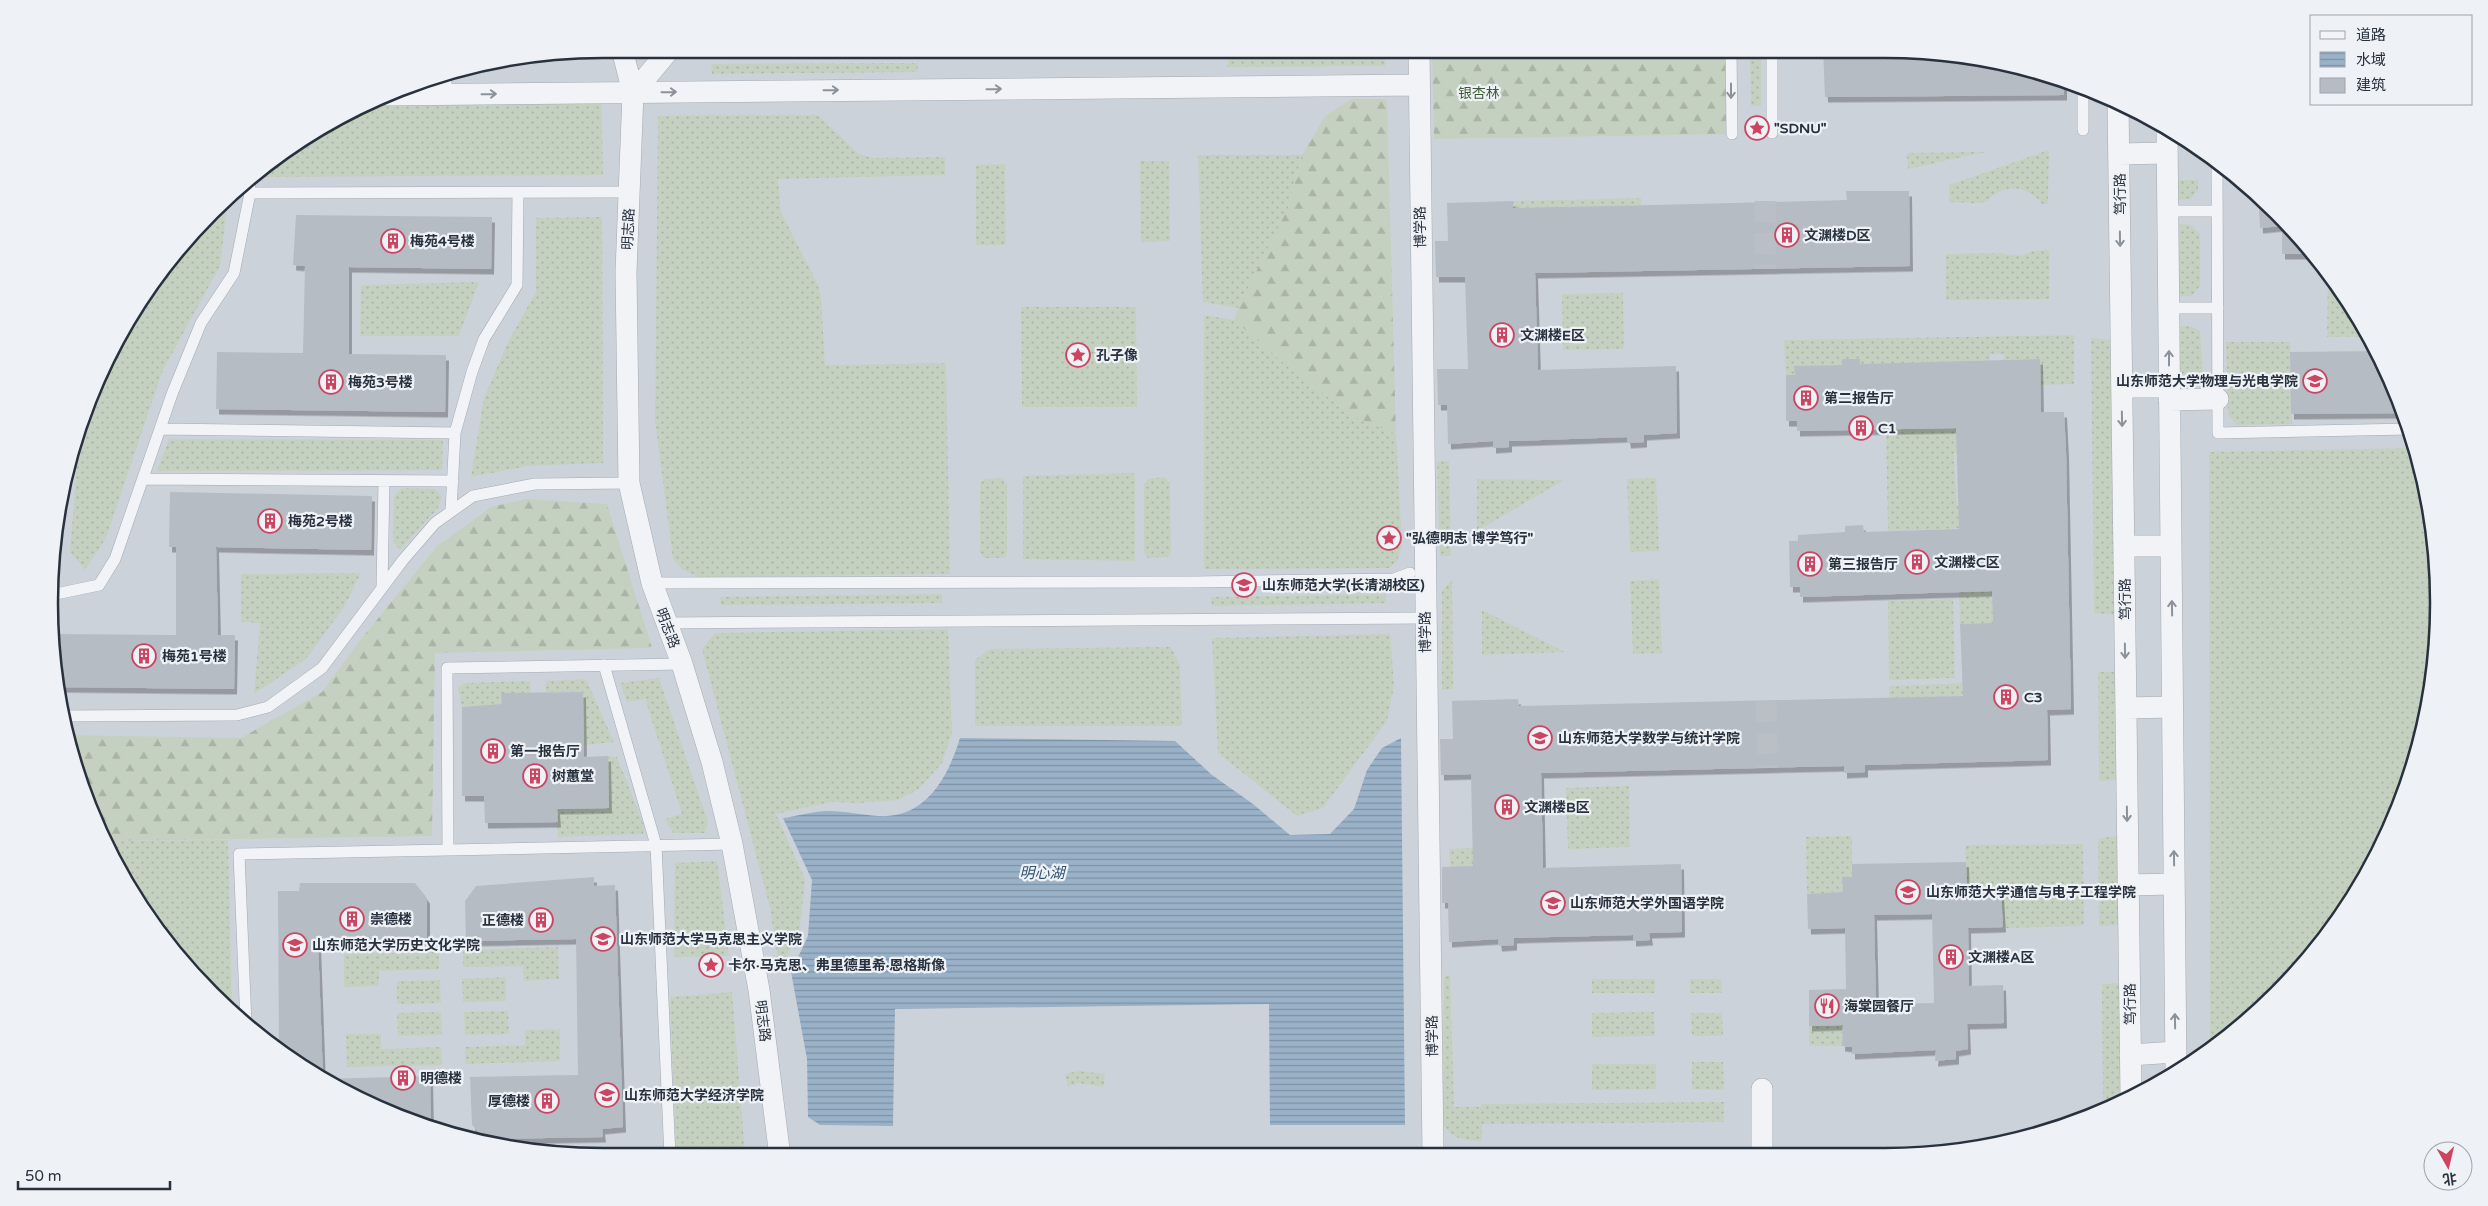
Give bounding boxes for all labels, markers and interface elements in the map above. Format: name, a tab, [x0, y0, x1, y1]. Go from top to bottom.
legend	[2310, 15, 2473, 105]
text: 道路	[2356, 26, 2386, 44]
text: 水域	[2356, 51, 2386, 69]
text: 建筑	[2356, 76, 2386, 94]
one-way arrow	[1726, 82, 1736, 99]
one-way arrow	[985, 84, 1001, 94]
park label: 银杏林	[1458, 85, 1500, 102]
one-way arrow	[823, 86, 839, 95]
one-way arrow	[660, 87, 676, 97]
one-way arrow	[480, 89, 496, 99]
place icon: "SDNU"	[1744, 115, 1770, 141]
place label: "SDNU"	[1774, 120, 1827, 137]
street label: 笃行路	[2112, 173, 2129, 215]
street label: 博学路	[1412, 206, 1429, 248]
street label: 明志路	[619, 208, 638, 250]
building icon: 文渊楼D区	[1774, 222, 1800, 248]
place label: 文渊楼D区	[1804, 227, 1871, 244]
building icon: 梅苑4号楼	[380, 228, 406, 254]
one-way arrow	[2115, 230, 2125, 246]
place label: 梅苑4号楼	[410, 233, 475, 250]
building icon: 文渊楼E区	[1489, 322, 1515, 348]
place label: 文渊楼E区	[1520, 327, 1585, 344]
place icon: 孔子像	[1065, 342, 1091, 368]
place label: 孔子像	[1096, 347, 1138, 364]
one-way arrow	[2164, 351, 2174, 367]
school or university icon: 山东师范大学物理与光电学院	[2302, 368, 2328, 394]
building icon: 梅苑3号楼	[318, 369, 344, 395]
place label: 山东师范大学物理与光电学院	[2116, 373, 2298, 390]
place label: 梅苑3号楼	[348, 374, 413, 391]
building icon: 第二报告厅	[1793, 385, 1819, 411]
place label: 第二报告厅	[1824, 390, 1894, 407]
one-way arrow	[2118, 410, 2127, 426]
building icon: C1	[1848, 415, 1874, 441]
place label: C1	[1878, 420, 1897, 437]
building icon: 梅苑2号楼	[257, 508, 283, 534]
place label: 梅苑2号楼	[288, 513, 353, 530]
place icon: "弘德明志 博学笃行"	[1376, 525, 1402, 551]
place label: "弘德明志 博学笃行"	[1406, 530, 1533, 547]
building icon: 文渊楼C区	[1904, 549, 1930, 575]
building icon: 第三报告厅	[1797, 551, 1823, 577]
place label: 文渊楼C区	[1934, 554, 2000, 571]
place label: 第三报告厅	[1828, 556, 1898, 573]
school or university icon: 山东师范大学(长清湖校区)	[1231, 572, 1257, 598]
place label: 山东师范大学(长清湖校区)	[1262, 577, 1425, 594]
street label: 笃行路	[2117, 578, 2134, 620]
one-way arrow	[2167, 601, 2176, 617]
street label: 明志路	[652, 606, 683, 651]
street label: 博学路	[1417, 611, 1434, 653]
one-way arrow	[2120, 642, 2130, 659]
building icon: 梅苑1号楼	[131, 643, 157, 669]
place label: 梅苑1号楼	[162, 648, 227, 665]
building icon: C3	[1993, 684, 2019, 710]
place label: C3	[2024, 689, 2043, 706]
school or university icon: 山东师范大学数学与统计学院	[1527, 725, 1553, 751]
place label: 山东师范大学数学与统计学院	[1558, 730, 1740, 747]
building icon: 第一报告厅	[480, 738, 506, 764]
place label: 第一报告厅	[510, 743, 580, 760]
building icon: 树蕙堂	[522, 763, 548, 789]
place label: 树蕙堂	[552, 768, 594, 785]
building icon: 文渊楼B区	[1494, 794, 1520, 820]
place label: 文渊楼B区	[1524, 799, 1590, 816]
one-way arrow	[2122, 805, 2132, 821]
one-way arrow	[2169, 851, 2179, 867]
water label: 明心湖	[1019, 864, 1066, 882]
school or university icon: 山东师范大学通信与电子工程学院	[1895, 879, 1921, 905]
place label: 山东师范大学通信与电子工程学院	[1926, 884, 2136, 901]
school or university icon: 山东师范大学外国语学院	[1540, 890, 1566, 916]
place label: 山东师范大学外国语学院	[1570, 895, 1724, 912]
building icon: 崇德楼	[339, 906, 365, 932]
building icon: 正德楼	[528, 907, 554, 933]
place label: 崇德楼	[370, 911, 412, 928]
place label: 正德楼	[482, 912, 524, 929]
school or university icon: 山东师范大学马克思主义学院	[590, 926, 616, 952]
place label: 山东师范大学马克思主义学院	[620, 931, 802, 948]
school or university icon: 山东师范大学历史文化学院	[282, 932, 308, 958]
place label: 山东师范大学历史文化学院	[312, 937, 480, 954]
building icon: 文渊楼A区	[1938, 944, 1964, 970]
place label: 文渊楼A区	[1968, 949, 2034, 966]
place icon: 卡尔·马克思、弗里德里希·恩格斯像	[698, 952, 724, 978]
place label: 卡尔·马克思、弗里德里希·恩格斯像	[728, 957, 945, 974]
street label: 笃行路	[2122, 983, 2139, 1025]
restaurant icon: 海棠园餐厅	[1814, 993, 1840, 1019]
place label: 海棠园餐厅	[1844, 998, 1914, 1015]
street label: 明志路	[752, 999, 773, 1043]
one-way arrow	[2170, 1013, 2180, 1030]
street label: 博学路	[1424, 1015, 1441, 1057]
building icon: 明德楼	[390, 1065, 416, 1091]
place label: 明德楼	[420, 1070, 462, 1087]
school or university icon: 山东师范大学经济学院	[594, 1082, 620, 1108]
place label: 山东师范大学经济学院	[624, 1087, 764, 1104]
building icon: 厚德楼	[534, 1088, 560, 1114]
place label: 厚德楼	[488, 1093, 530, 1110]
north arrow	[2423, 1141, 2473, 1191]
scale bar	[18, 1158, 170, 1190]
text: 50 m	[25, 1167, 62, 1185]
text: 北	[2442, 1169, 2458, 1188]

